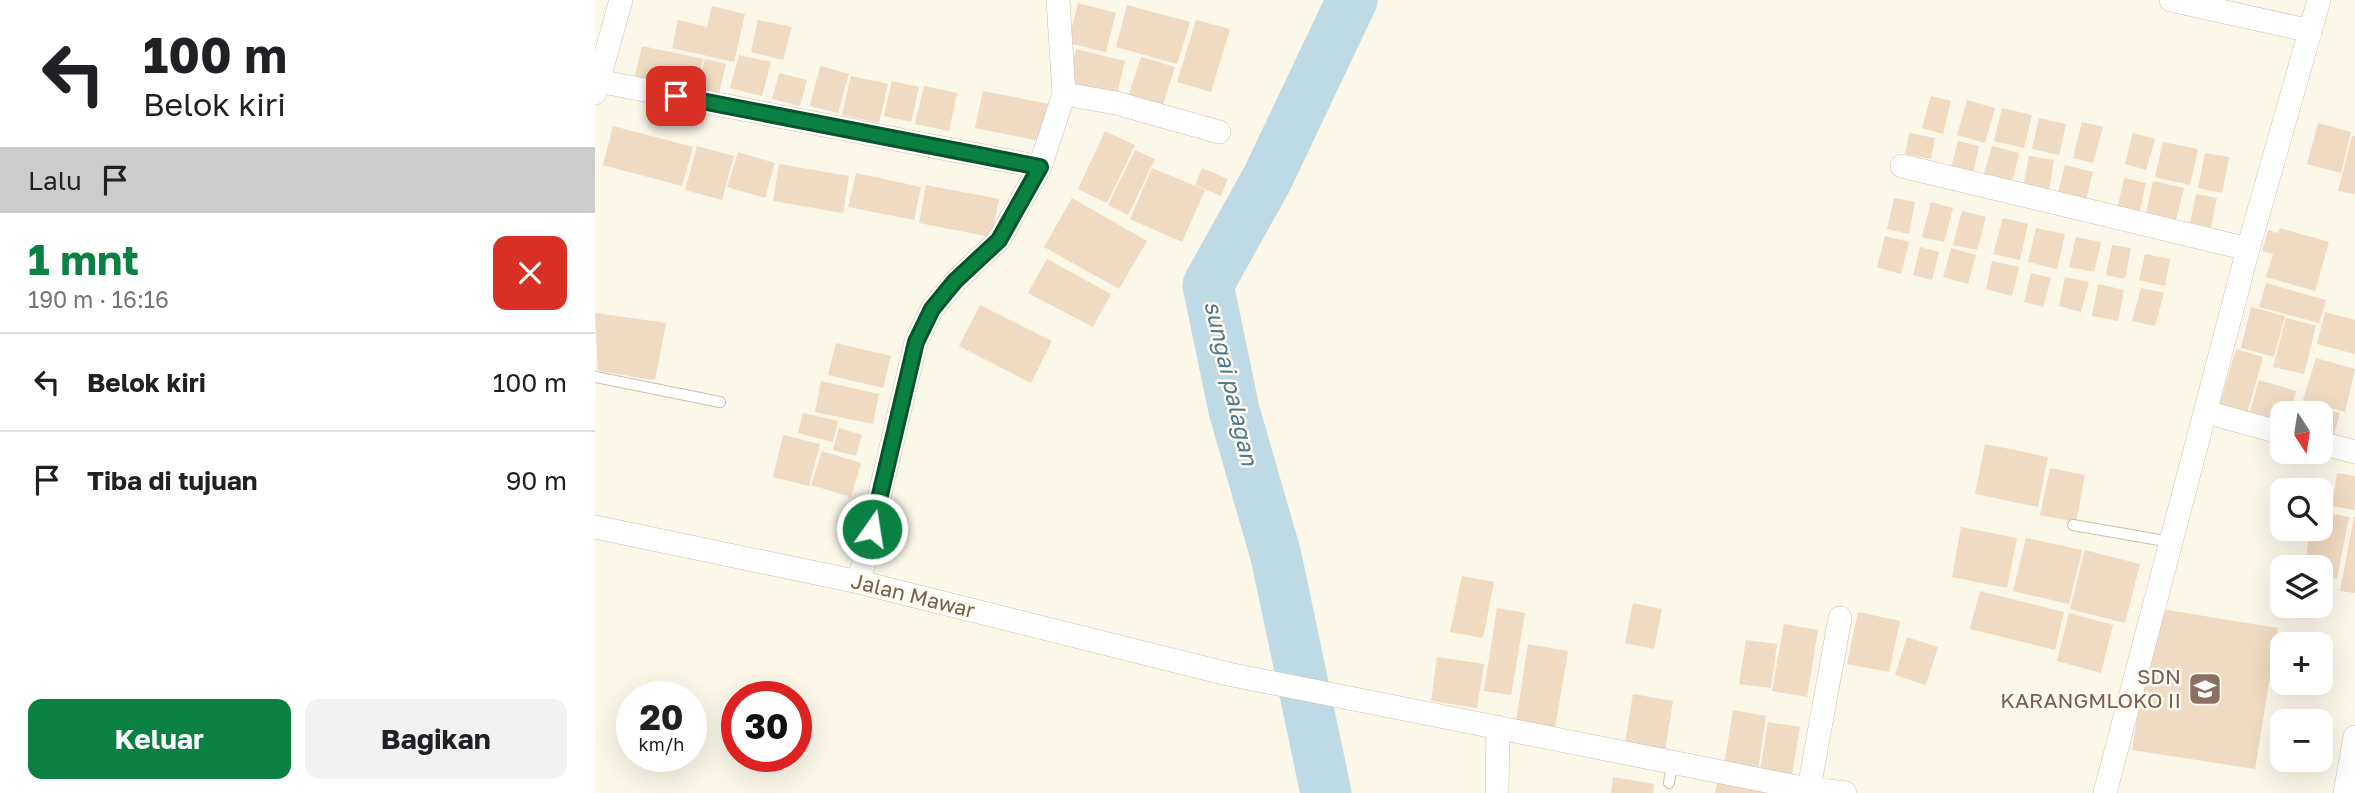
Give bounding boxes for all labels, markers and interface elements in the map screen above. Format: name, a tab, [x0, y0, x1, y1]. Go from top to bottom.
text: 100 m	[143, 25, 287, 84]
icon: left	[28, 28, 119, 119]
pin	[646, 66, 706, 126]
icon: arrive	[657, 77, 695, 115]
text: Belok kiri	[143, 85, 286, 123]
icon: arrive	[96, 161, 134, 199]
text: Lalu	[28, 165, 82, 196]
text: 1 mnt	[28, 234, 139, 284]
button: close	[493, 236, 567, 310]
text: 190 m · 16:16	[28, 285, 169, 313]
water label: sungai palagan	[1199, 298, 1265, 469]
icon: left	[28, 363, 66, 401]
text: Belok kiri	[87, 367, 206, 398]
text: 100 m	[493, 367, 567, 398]
north arrow	[2270, 401, 2333, 464]
map controls	[2270, 401, 2333, 772]
icon: arrive	[28, 461, 66, 499]
text: Tiba di tujuan	[87, 465, 257, 496]
text: 90 m	[506, 465, 567, 496]
button: search	[2270, 478, 2333, 541]
position arrow	[835, 492, 909, 566]
button: layers	[2270, 555, 2333, 618]
street label: Jalan Mawar	[849, 567, 978, 623]
button: +	[2270, 632, 2333, 695]
place label: SDN KARANGMLOKO II	[2000, 663, 2181, 713]
school or university icon: SDN KARANGMLOKO II	[2186, 670, 2224, 708]
speed limit sign: 30	[721, 681, 812, 772]
text: 20	[639, 696, 684, 738]
button: Keluar	[28, 699, 291, 779]
button: Bagikan	[305, 699, 567, 779]
button: −	[2270, 709, 2333, 772]
text: km/h	[639, 733, 684, 755]

